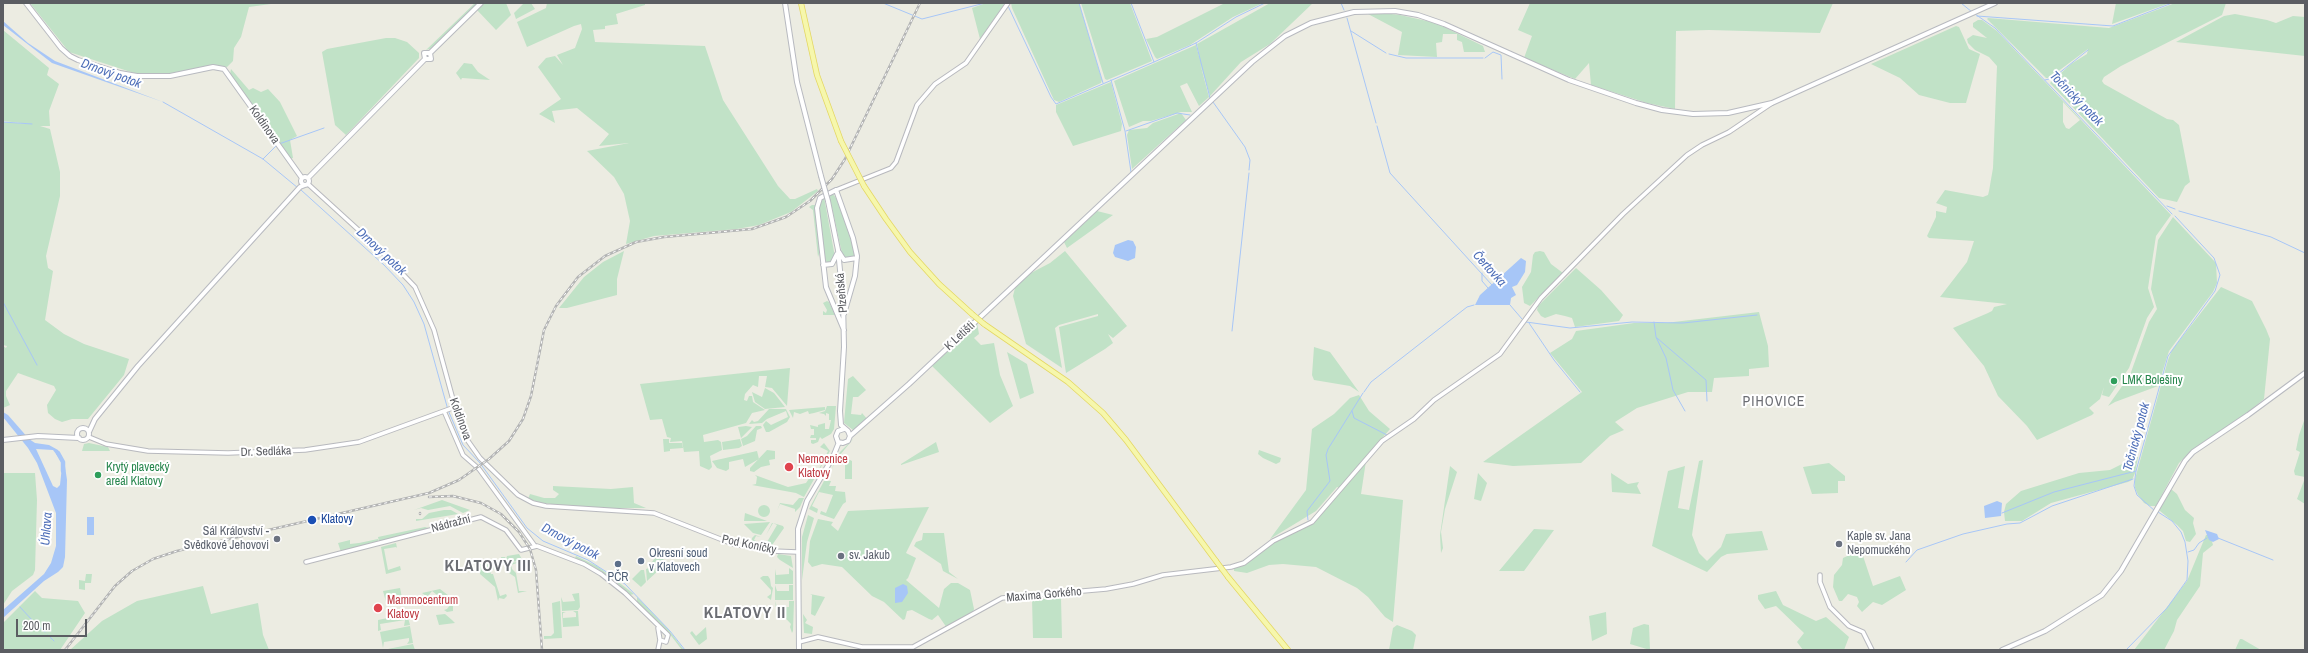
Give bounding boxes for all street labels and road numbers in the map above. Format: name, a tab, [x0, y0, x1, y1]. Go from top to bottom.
street label: Koldinova	[246, 103, 282, 147]
street label: Plzeňská	[833, 272, 851, 314]
street label: K Letišti	[942, 318, 978, 354]
street label: Koldinova	[446, 396, 474, 442]
street label: Dr. Sedláka	[240, 444, 292, 460]
street label: Nádražní	[430, 512, 472, 536]
street label: Pod Koníčky	[720, 532, 778, 558]
street label: Maxima Gorkého	[1006, 585, 1082, 605]

